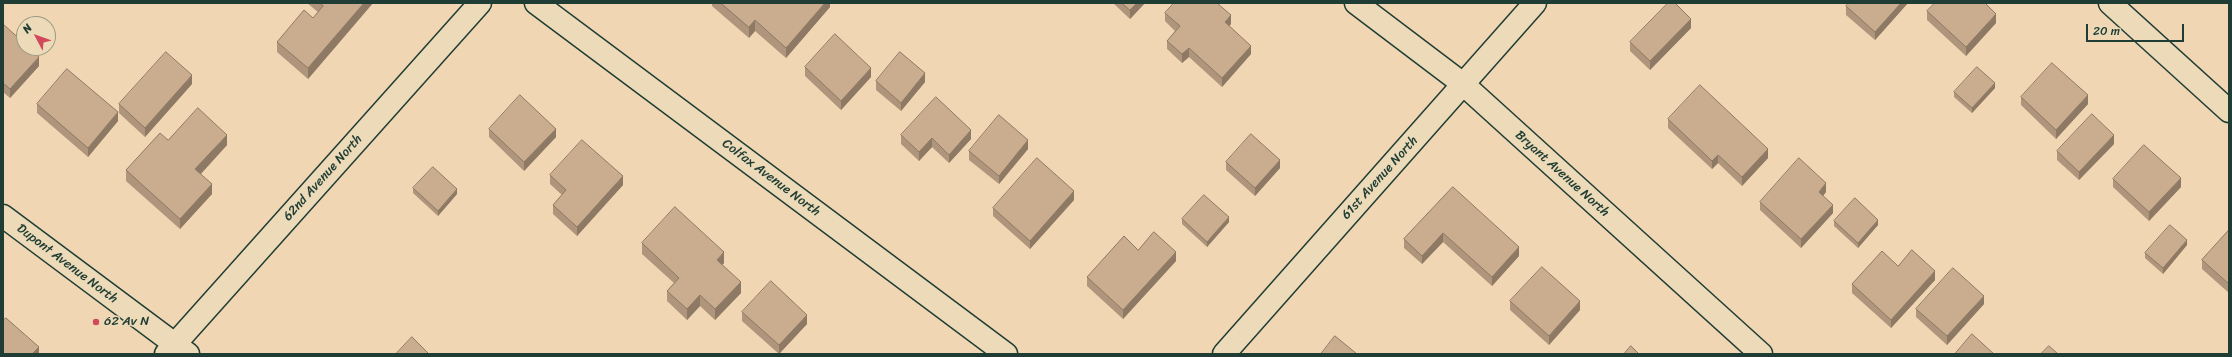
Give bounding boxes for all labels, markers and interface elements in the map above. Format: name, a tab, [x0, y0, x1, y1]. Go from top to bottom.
north arrow	[16, 16, 56, 56]
scale bar	[2088, 16, 2186, 42]
text: N	[18, 19, 37, 38]
text: 20 m	[2093, 20, 2120, 42]
street label: Bryant Avenue North	[1512, 128, 1612, 220]
street label: 62nd Avenue North	[280, 132, 366, 224]
street label: 61st Avenue North	[1339, 133, 1421, 223]
street label: Colfax Avenue North	[719, 136, 823, 220]
street label: Dupont Avenue North	[14, 221, 120, 307]
place label: 62 Av N	[104, 314, 149, 330]
marker: 62 Av N	[91, 317, 101, 327]

